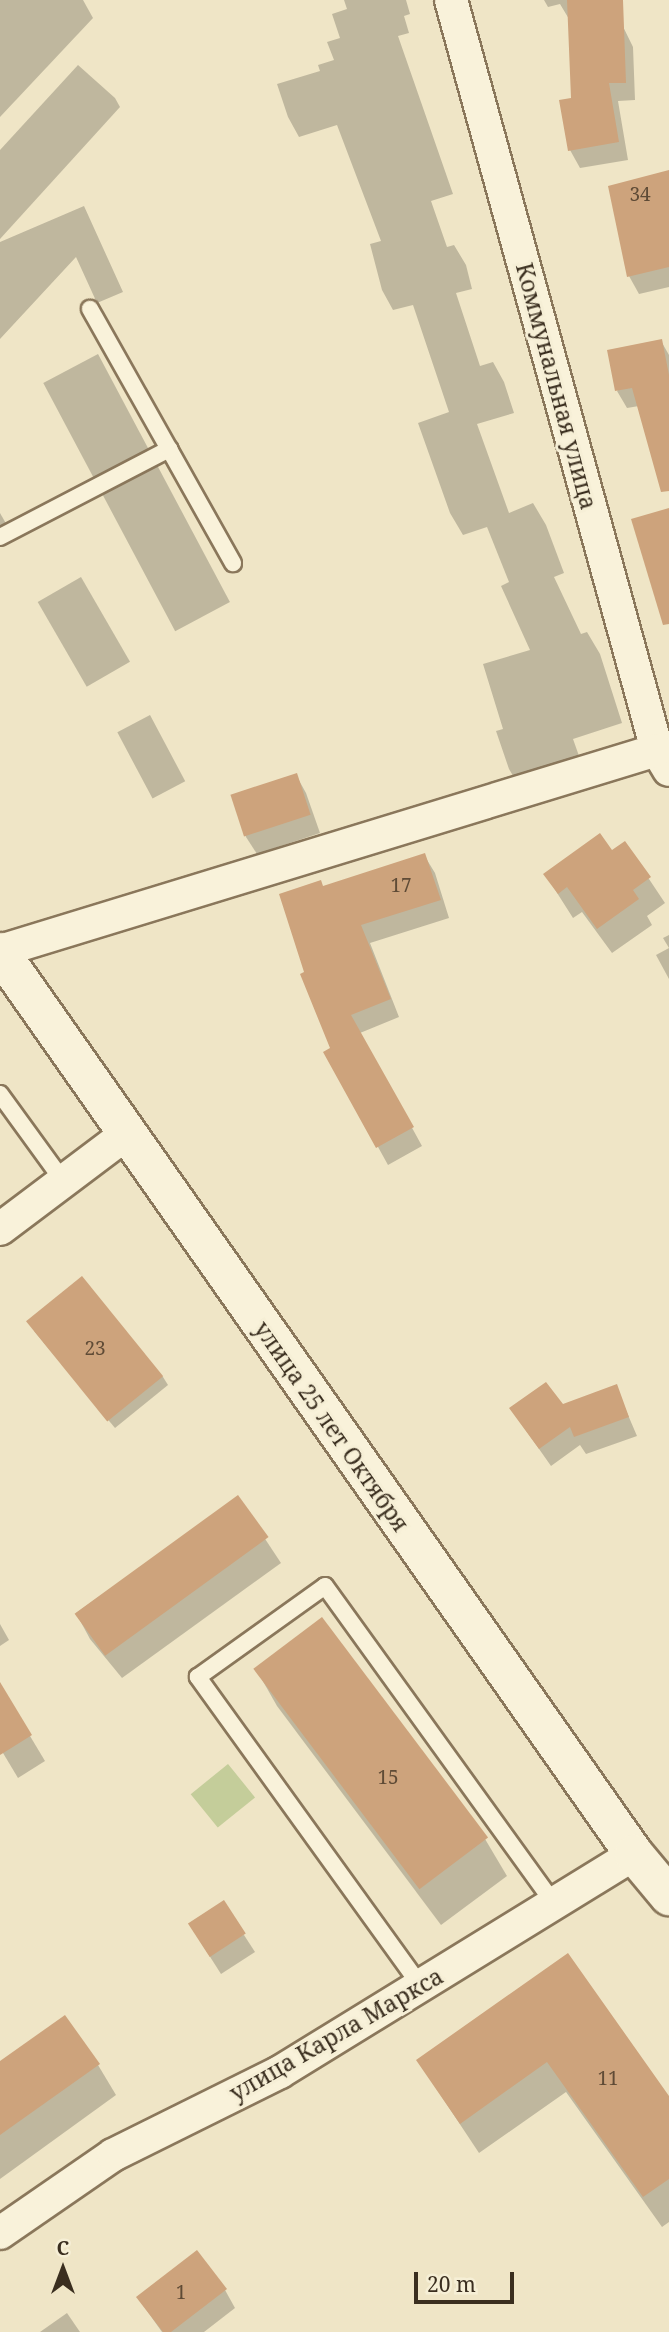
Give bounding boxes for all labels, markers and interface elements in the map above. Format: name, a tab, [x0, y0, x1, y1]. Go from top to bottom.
house number: 34	[629, 184, 651, 206]
street label: Коммунальная улица	[511, 260, 603, 512]
house number: 17	[390, 875, 412, 897]
street label: улица 25 лет Октября	[249, 1316, 415, 1536]
house number: 23	[84, 1338, 106, 1360]
house number: 15	[377, 1767, 399, 1789]
street label: улица Карла Маркса	[224, 1962, 448, 2106]
house number: 11	[597, 2068, 619, 2090]
north arrow	[28, 2234, 98, 2304]
text: С	[57, 2235, 69, 2261]
scale bar	[417, 2258, 517, 2302]
text: 20 m	[427, 2270, 476, 2298]
house number: 1	[176, 2282, 186, 2304]

